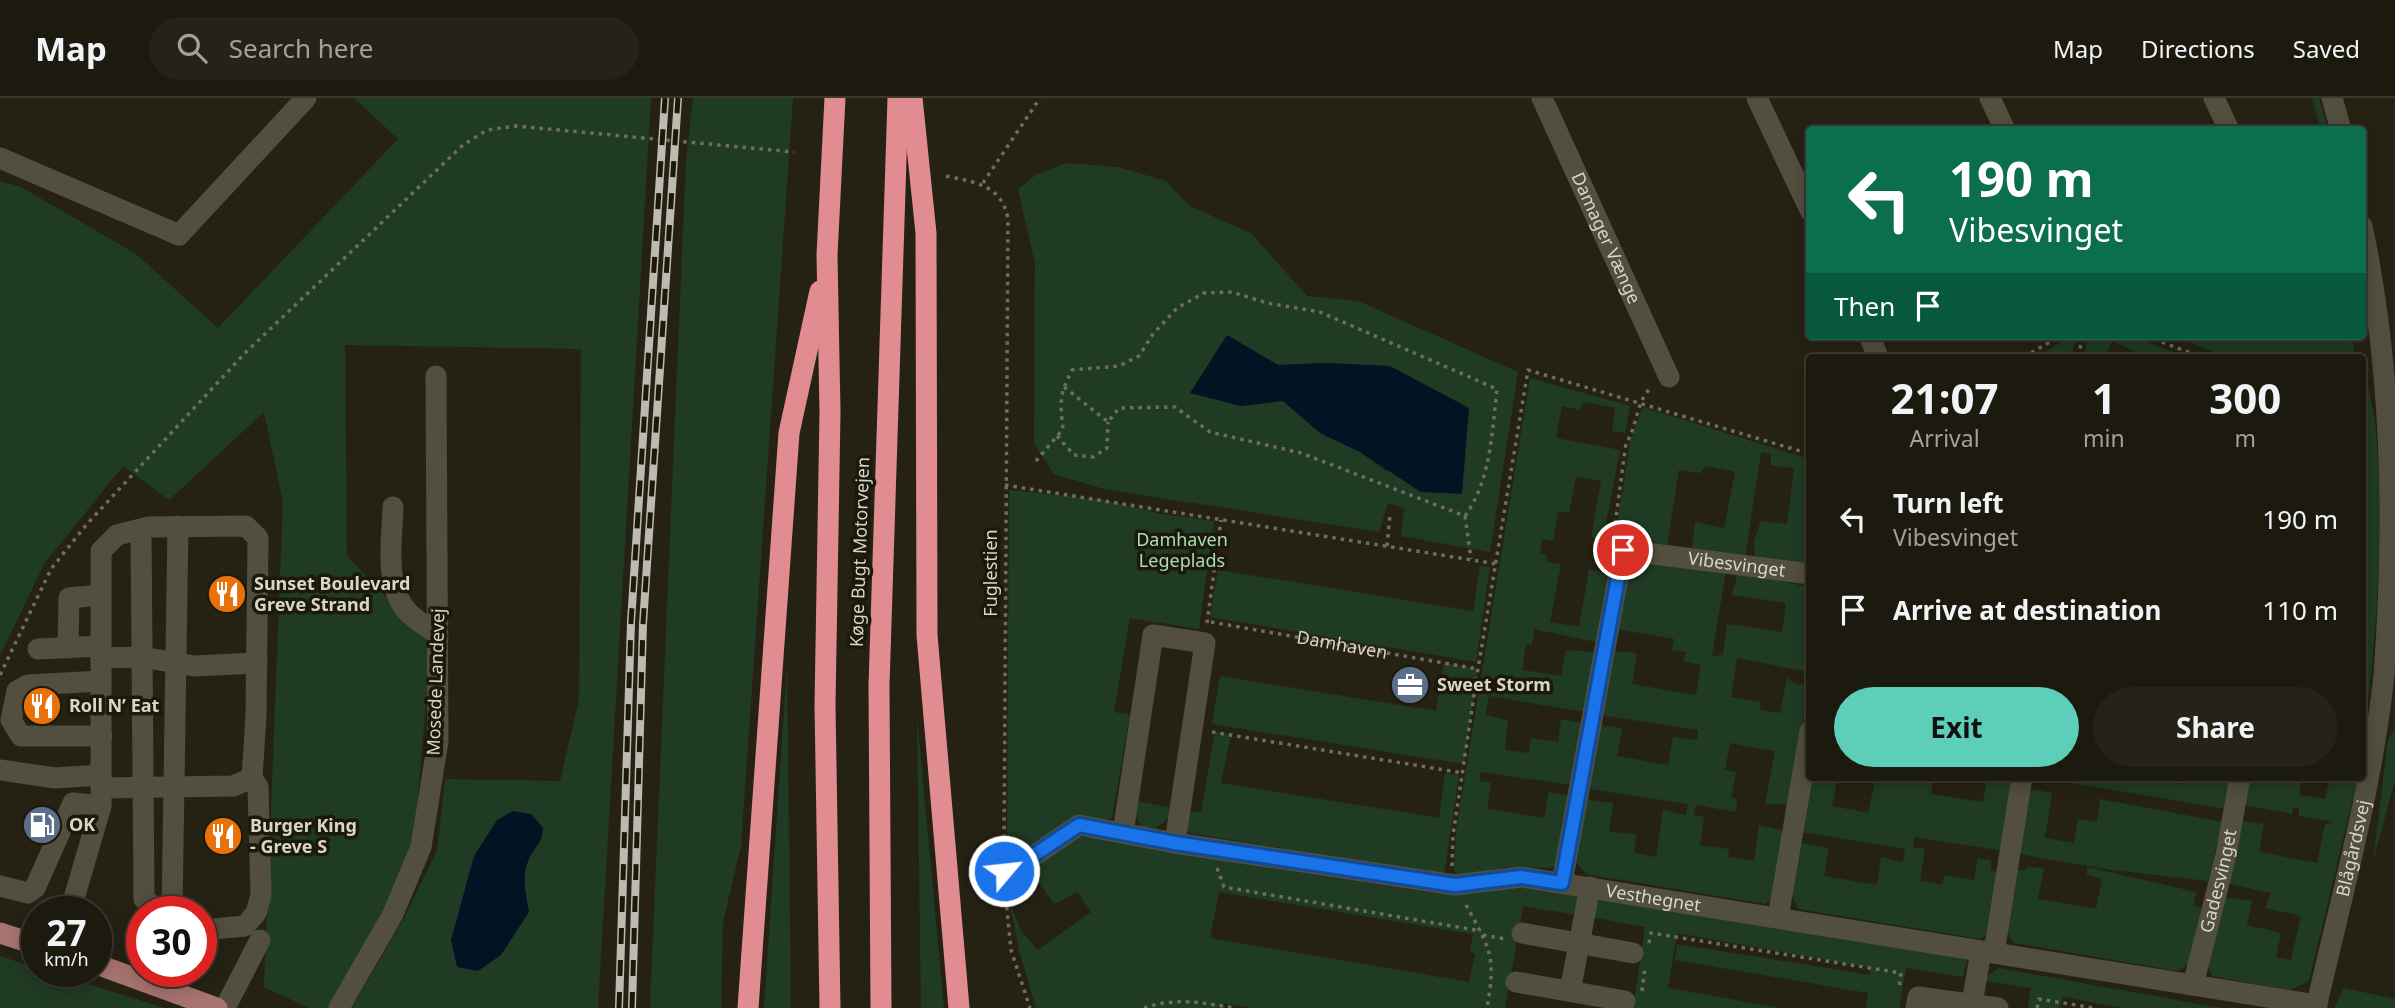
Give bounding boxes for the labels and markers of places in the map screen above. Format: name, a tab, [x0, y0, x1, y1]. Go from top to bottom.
pin	[1593, 520, 1653, 580]
place label: Sunset Boulevard Greve Strand	[254, 571, 410, 616]
restaurant icon: Sunset Boulevard Greve Strand	[206, 573, 248, 615]
office icon: Sweet Storm	[1389, 664, 1431, 706]
place label: Sweet Storm	[1437, 672, 1551, 696]
restaurant icon: Roll N’ Eat	[21, 685, 63, 727]
place label: Roll N’ Eat	[69, 693, 160, 717]
fuel station icon: OK	[21, 804, 63, 846]
place label: OK	[69, 812, 95, 836]
place label: Burger King - Greve S	[250, 813, 357, 858]
restaurant icon: Burger King - Greve S	[202, 815, 244, 857]

